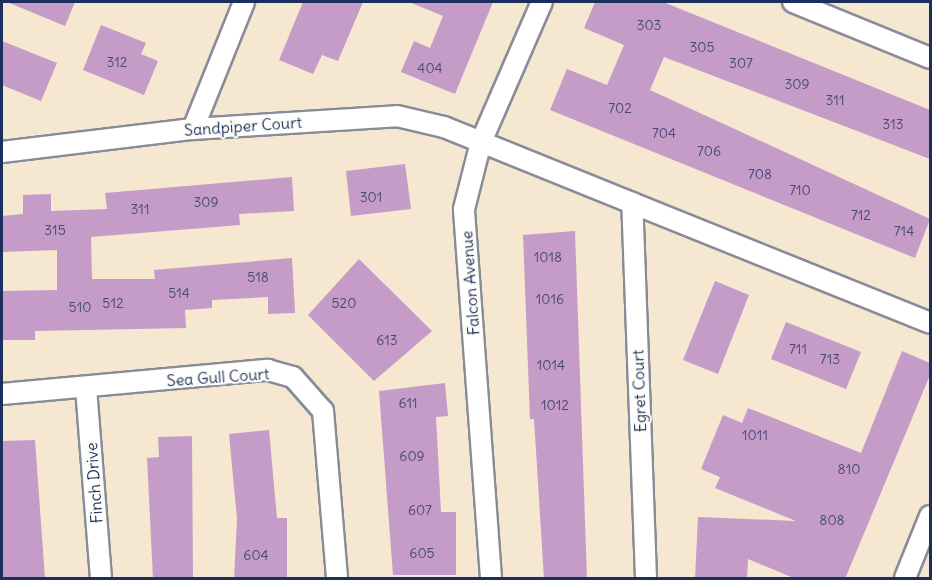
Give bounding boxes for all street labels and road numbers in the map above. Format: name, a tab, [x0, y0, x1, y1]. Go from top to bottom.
street label: Sandpiper Court	[183, 112, 303, 140]
street label: Falcon Avenue	[457, 230, 483, 336]
street label: Egret Court	[628, 349, 650, 433]
street label: Sea Gull Court	[166, 364, 270, 390]
street label: Finch Drive	[82, 442, 106, 524]

